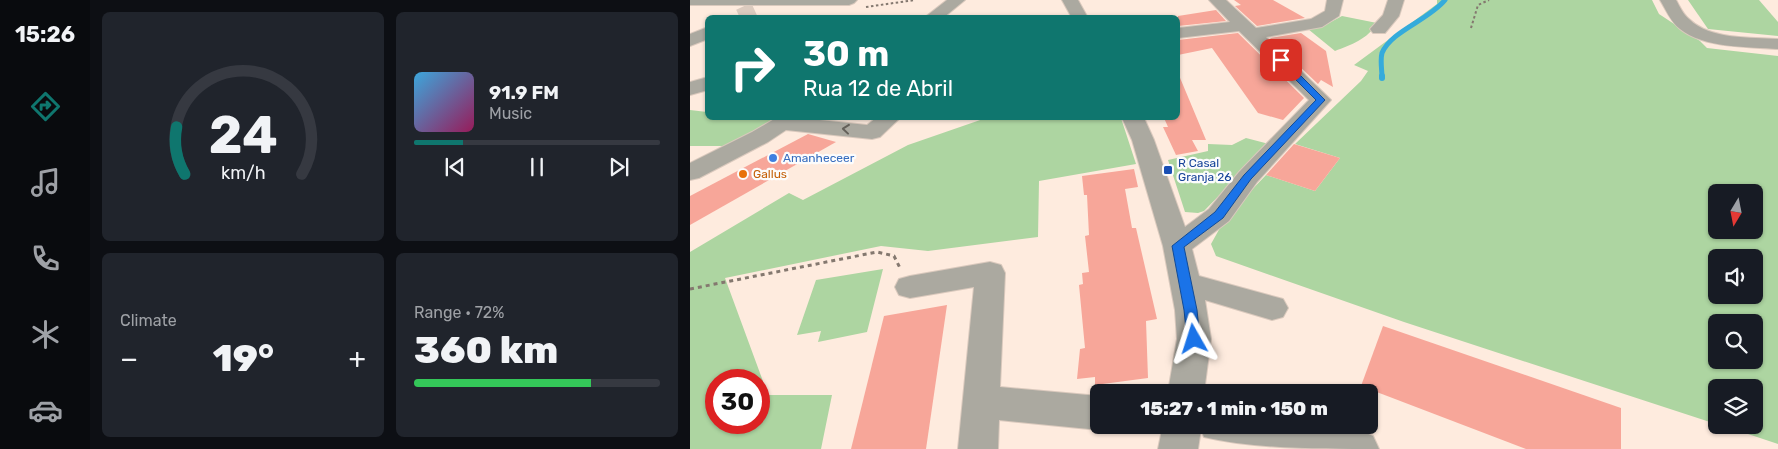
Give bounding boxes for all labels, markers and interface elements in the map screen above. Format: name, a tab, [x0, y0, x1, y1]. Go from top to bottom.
text: 15:26	[15, 21, 75, 48]
text: 30 m	[803, 33, 889, 75]
icon: right	[720, 35, 785, 100]
pin	[1260, 39, 1302, 81]
icon: arrive	[1267, 46, 1295, 74]
text: Rua 12 de Abril	[803, 75, 953, 102]
text: 91.9 FM	[489, 81, 559, 104]
icon: directions	[28, 89, 63, 124]
text: 24	[208, 104, 278, 166]
text: Music	[489, 104, 532, 123]
one-way arrow	[841, 124, 849, 135]
place label: Amanheceer	[783, 151, 855, 165]
marker: Amanheceer	[767, 152, 779, 164]
icon: previous	[441, 153, 469, 181]
icon: pause	[523, 153, 551, 181]
icon: next	[605, 153, 633, 181]
place label: R Casal Granja 26	[1178, 156, 1231, 184]
text: km/h	[221, 162, 265, 183]
marker: R Casal Granja 26	[1162, 164, 1174, 176]
icon: music	[28, 165, 63, 200]
place label: Gallus	[753, 167, 787, 181]
marker: Gallus	[737, 168, 749, 180]
north arrow	[1708, 184, 1762, 239]
map controls	[1708, 184, 1763, 434]
icon: phone	[28, 241, 63, 276]
button: sound	[1708, 249, 1763, 304]
text: Range · 72%	[414, 303, 504, 322]
text: Climate	[120, 311, 177, 330]
position arrow	[1167, 312, 1219, 364]
button: search	[1708, 314, 1763, 369]
icon: climate	[28, 317, 63, 352]
text: 360 km	[414, 327, 558, 373]
text: 19°	[213, 335, 274, 381]
text: −	[120, 342, 138, 375]
text: +	[349, 342, 366, 375]
speed limit sign: 30	[705, 369, 770, 434]
button: layers	[1708, 379, 1763, 434]
icon: car	[28, 393, 63, 428]
text: 15:27 · 1 min · 150 m	[1140, 397, 1328, 420]

